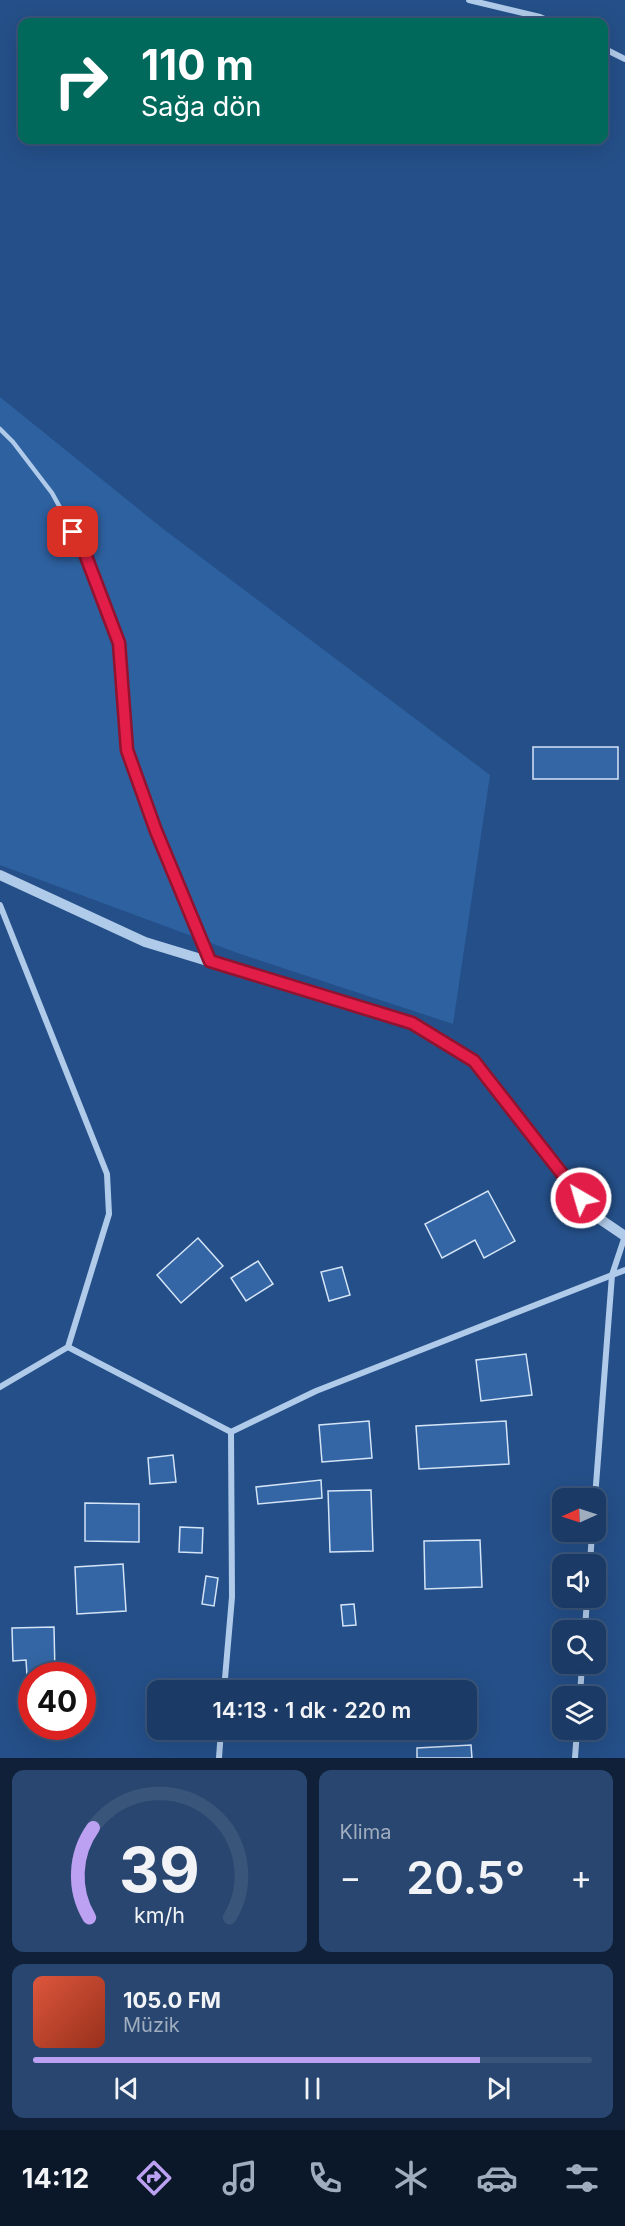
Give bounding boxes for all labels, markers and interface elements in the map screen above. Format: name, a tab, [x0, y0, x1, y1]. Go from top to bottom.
text: 110 m	[141, 39, 254, 90]
icon: right	[42, 42, 120, 120]
text: Sağa dön	[141, 90, 261, 123]
pin	[47, 506, 98, 557]
icon: arrive	[56, 515, 89, 548]
position arrow	[549, 1166, 613, 1230]
north arrow	[552, 1488, 606, 1542]
map controls	[552, 1488, 606, 1740]
button: sound	[552, 1554, 606, 1608]
button: search	[552, 1620, 606, 1674]
speed limit sign: 40	[18, 1662, 96, 1740]
button: layers	[552, 1686, 606, 1740]
text: 14:13 · 1 dk · 220 m	[213, 1697, 411, 1723]
text: Klima	[340, 1820, 391, 1844]
text: 39	[119, 1832, 200, 1907]
text: 20.5°	[406, 1850, 525, 1905]
text: −	[340, 1857, 361, 1897]
text: +	[570, 1857, 592, 1897]
text: km/h	[134, 1902, 185, 1928]
text: 105.0 FM	[123, 1987, 221, 2013]
text: Müzik	[123, 2013, 180, 2037]
icon: previous	[110, 2072, 143, 2105]
icon: pause	[296, 2072, 329, 2105]
icon: next	[482, 2072, 515, 2105]
icon: directions	[133, 2157, 175, 2199]
icon: music	[219, 2157, 261, 2199]
icon: phone	[304, 2157, 346, 2199]
icon: climate	[390, 2157, 432, 2199]
icon: car	[476, 2157, 518, 2199]
icon: filters	[561, 2157, 603, 2199]
text: 14:12	[22, 2162, 89, 2195]

